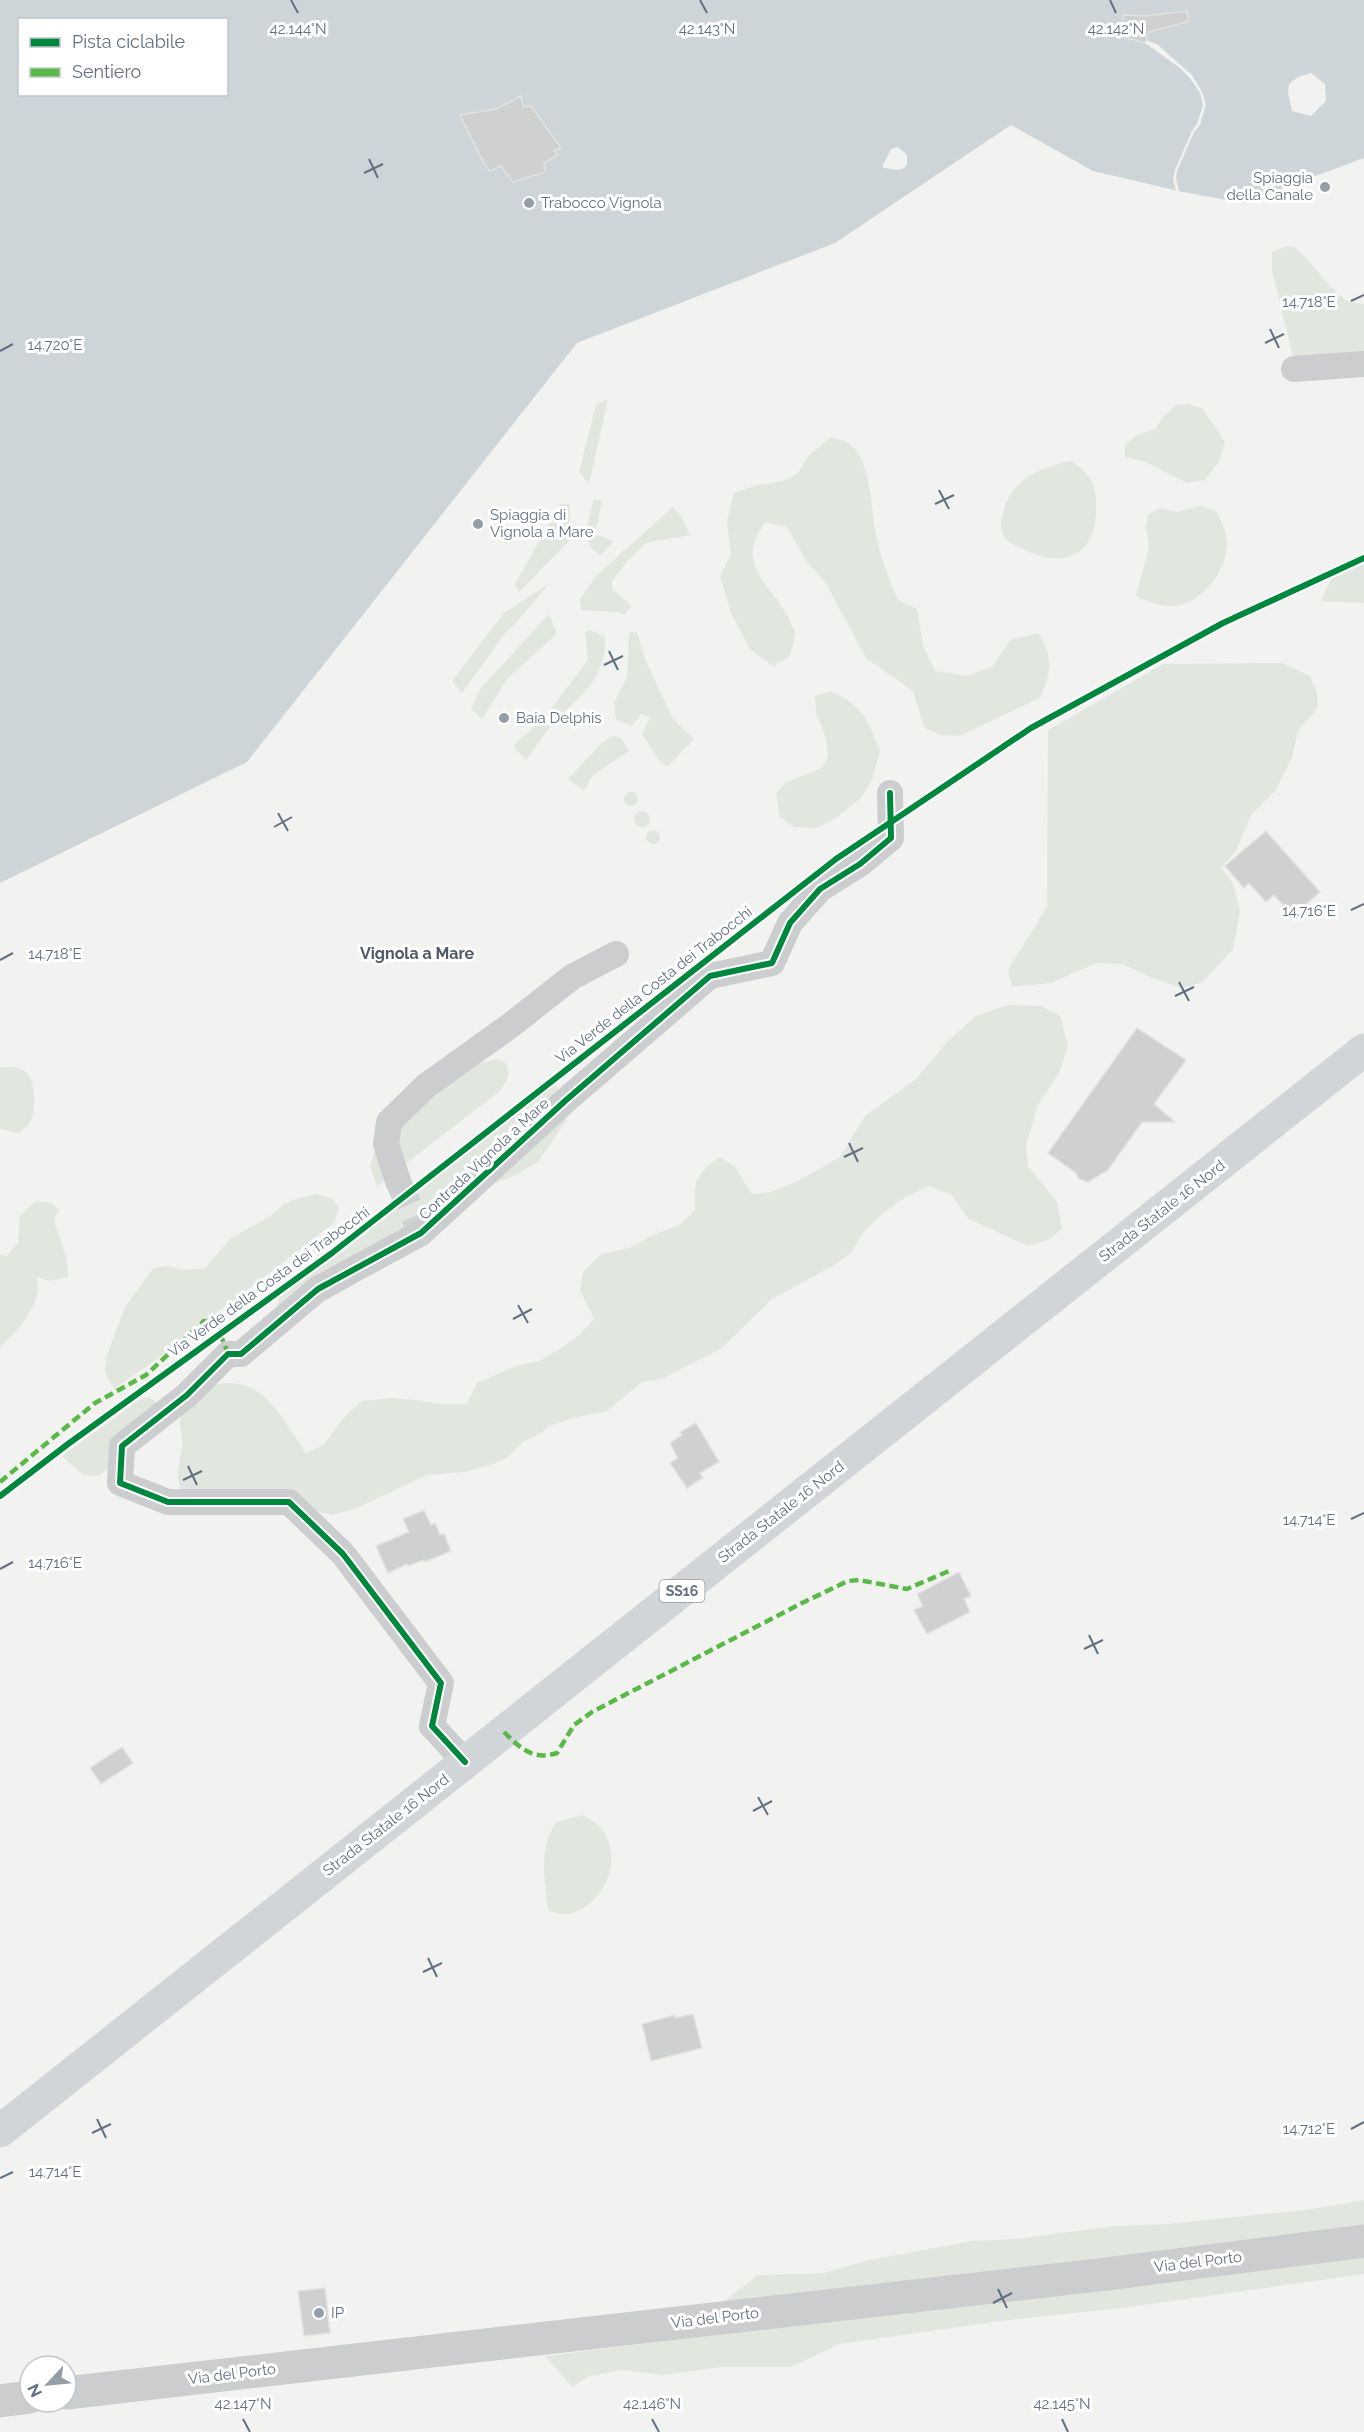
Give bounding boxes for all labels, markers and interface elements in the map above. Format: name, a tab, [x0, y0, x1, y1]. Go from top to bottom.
legend	[18, 18, 228, 96]
text: 42.144°N	[269, 20, 327, 38]
text: 42.143°N	[679, 20, 735, 38]
text: 42.142°N	[1088, 20, 1144, 38]
text: Pista ciclabile	[72, 31, 186, 52]
text: Sentiero	[72, 61, 141, 82]
place label: Spiaggia della Canale	[1226, 169, 1313, 204]
marker: Spiaggia della Canale	[1318, 180, 1332, 194]
place label: Trabocco Vignola	[541, 194, 662, 212]
marker: Trabocco Vignola	[522, 196, 536, 210]
text: 14.718°E	[1282, 293, 1336, 311]
text: 14.720°E	[28, 336, 82, 354]
place label: Spiaggia di Vignola a Mare	[490, 506, 594, 541]
marker: Spiaggia di Vignola a Mare	[471, 517, 485, 531]
place label: Baia Delphis	[516, 709, 602, 727]
marker: Baia Delphis	[497, 711, 511, 725]
text: 14.716°E	[1282, 902, 1336, 920]
street label: Via Verde della Costa dei Trabocchi	[552, 903, 756, 1067]
district label: Vignola a Mare	[360, 944, 474, 963]
text: 14.718°E	[28, 945, 82, 963]
street label: Contrada Vignola a Mare	[415, 1094, 553, 1224]
street label: Strada Statale 16 Nord	[1095, 1156, 1229, 1266]
street label: Via Verde della Costa dei Trabocchi	[165, 1203, 373, 1361]
street label: Strada Statale 16 Nord	[714, 1457, 848, 1567]
text: 14.714°E	[1283, 1511, 1335, 1529]
text: 14.716°E	[28, 1554, 82, 1572]
road number: SS16	[660, 1580, 704, 1602]
street label: Strada Statale 16 Nord	[319, 1770, 453, 1880]
text: 14.712°E	[1283, 2120, 1335, 2138]
text: 14.714°E	[29, 2163, 81, 2181]
street label: Via del Porto	[1153, 2248, 1243, 2276]
place label: IP	[331, 2304, 344, 2322]
street label: Via del Porto	[670, 2304, 760, 2332]
marker: IP	[312, 2306, 326, 2320]
north arrow	[18, 2354, 78, 2414]
street label: Via del Porto	[187, 2360, 277, 2388]
text: N	[24, 2381, 46, 2400]
text: 42.147°N	[215, 2395, 271, 2413]
text: 42.146°N	[623, 2395, 681, 2413]
text: 42.145°N	[1033, 2395, 1091, 2413]

